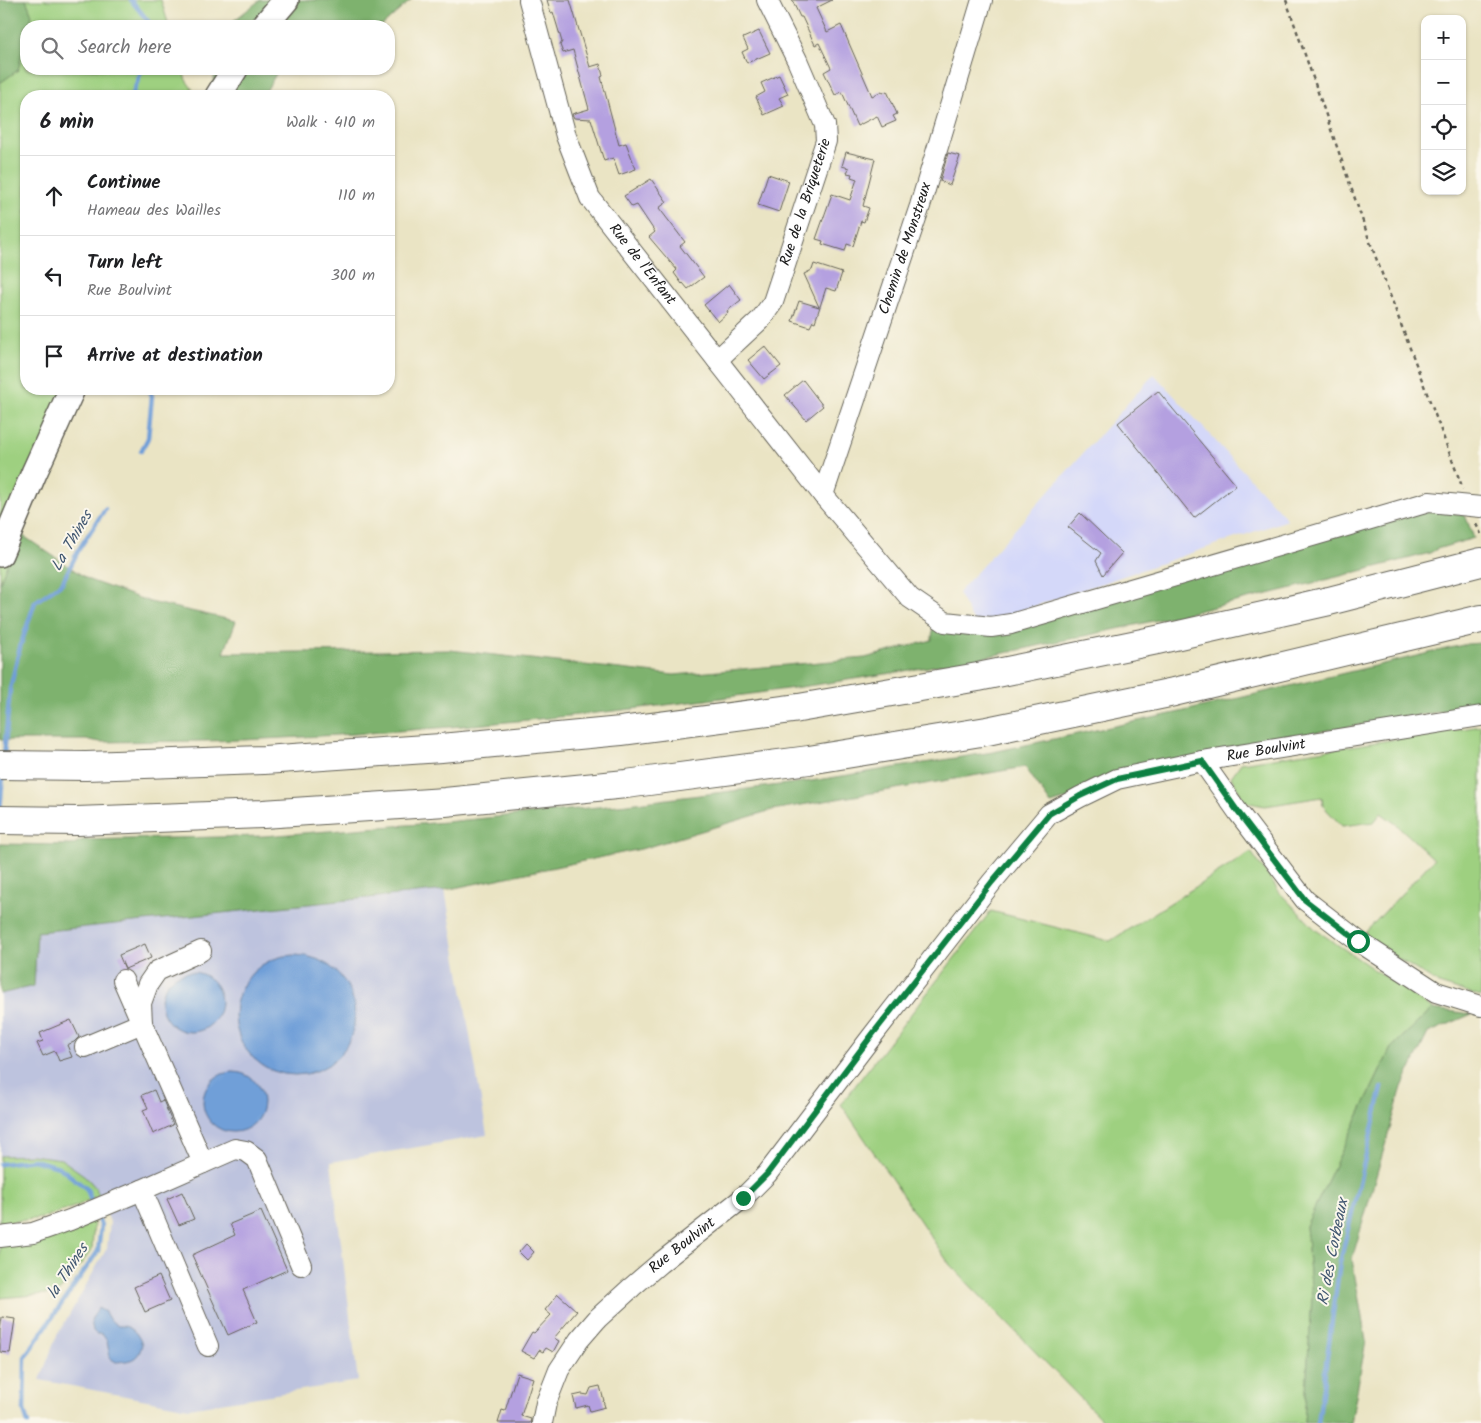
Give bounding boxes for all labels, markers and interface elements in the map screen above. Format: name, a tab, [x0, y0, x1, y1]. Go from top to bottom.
map controls	[1421, 15, 1466, 195]
button: +	[1421, 15, 1466, 60]
search box	[20, 20, 395, 75]
text: Search here	[78, 33, 172, 63]
icon: search	[38, 34, 66, 62]
button: −	[1421, 60, 1466, 105]
button: locate	[1421, 105, 1466, 150]
text: 6 min	[40, 106, 94, 139]
text: Walk · 410 m	[286, 110, 375, 135]
street label: Rue de la Briqueterie	[774, 135, 838, 269]
button: layers	[1421, 150, 1466, 195]
text: Continue	[87, 168, 160, 198]
street label: Chemin de Monstreux	[872, 179, 939, 318]
icon: ahead	[40, 182, 68, 210]
text: 110 m	[338, 183, 375, 208]
text: Hameau des Wailles	[87, 198, 221, 223]
street label: Rue de l'Enfant	[602, 219, 682, 311]
text: Turn left	[87, 248, 162, 278]
icon: left	[40, 262, 68, 290]
text: 300 m	[331, 263, 375, 288]
text: Rue Boulvint	[87, 278, 172, 303]
text: Arrive at destination	[87, 341, 263, 371]
icon: arrive	[40, 342, 68, 370]
water label: La Thines	[45, 504, 100, 576]
street label: Rue Boulvint	[1225, 732, 1308, 769]
route start	[1347, 930, 1370, 953]
route end	[732, 1187, 755, 1210]
water label: Ri des Corbeaux	[1310, 1195, 1356, 1307]
street label: Rue Boulvint	[643, 1212, 721, 1280]
water label: la Thines	[41, 1237, 96, 1304]

